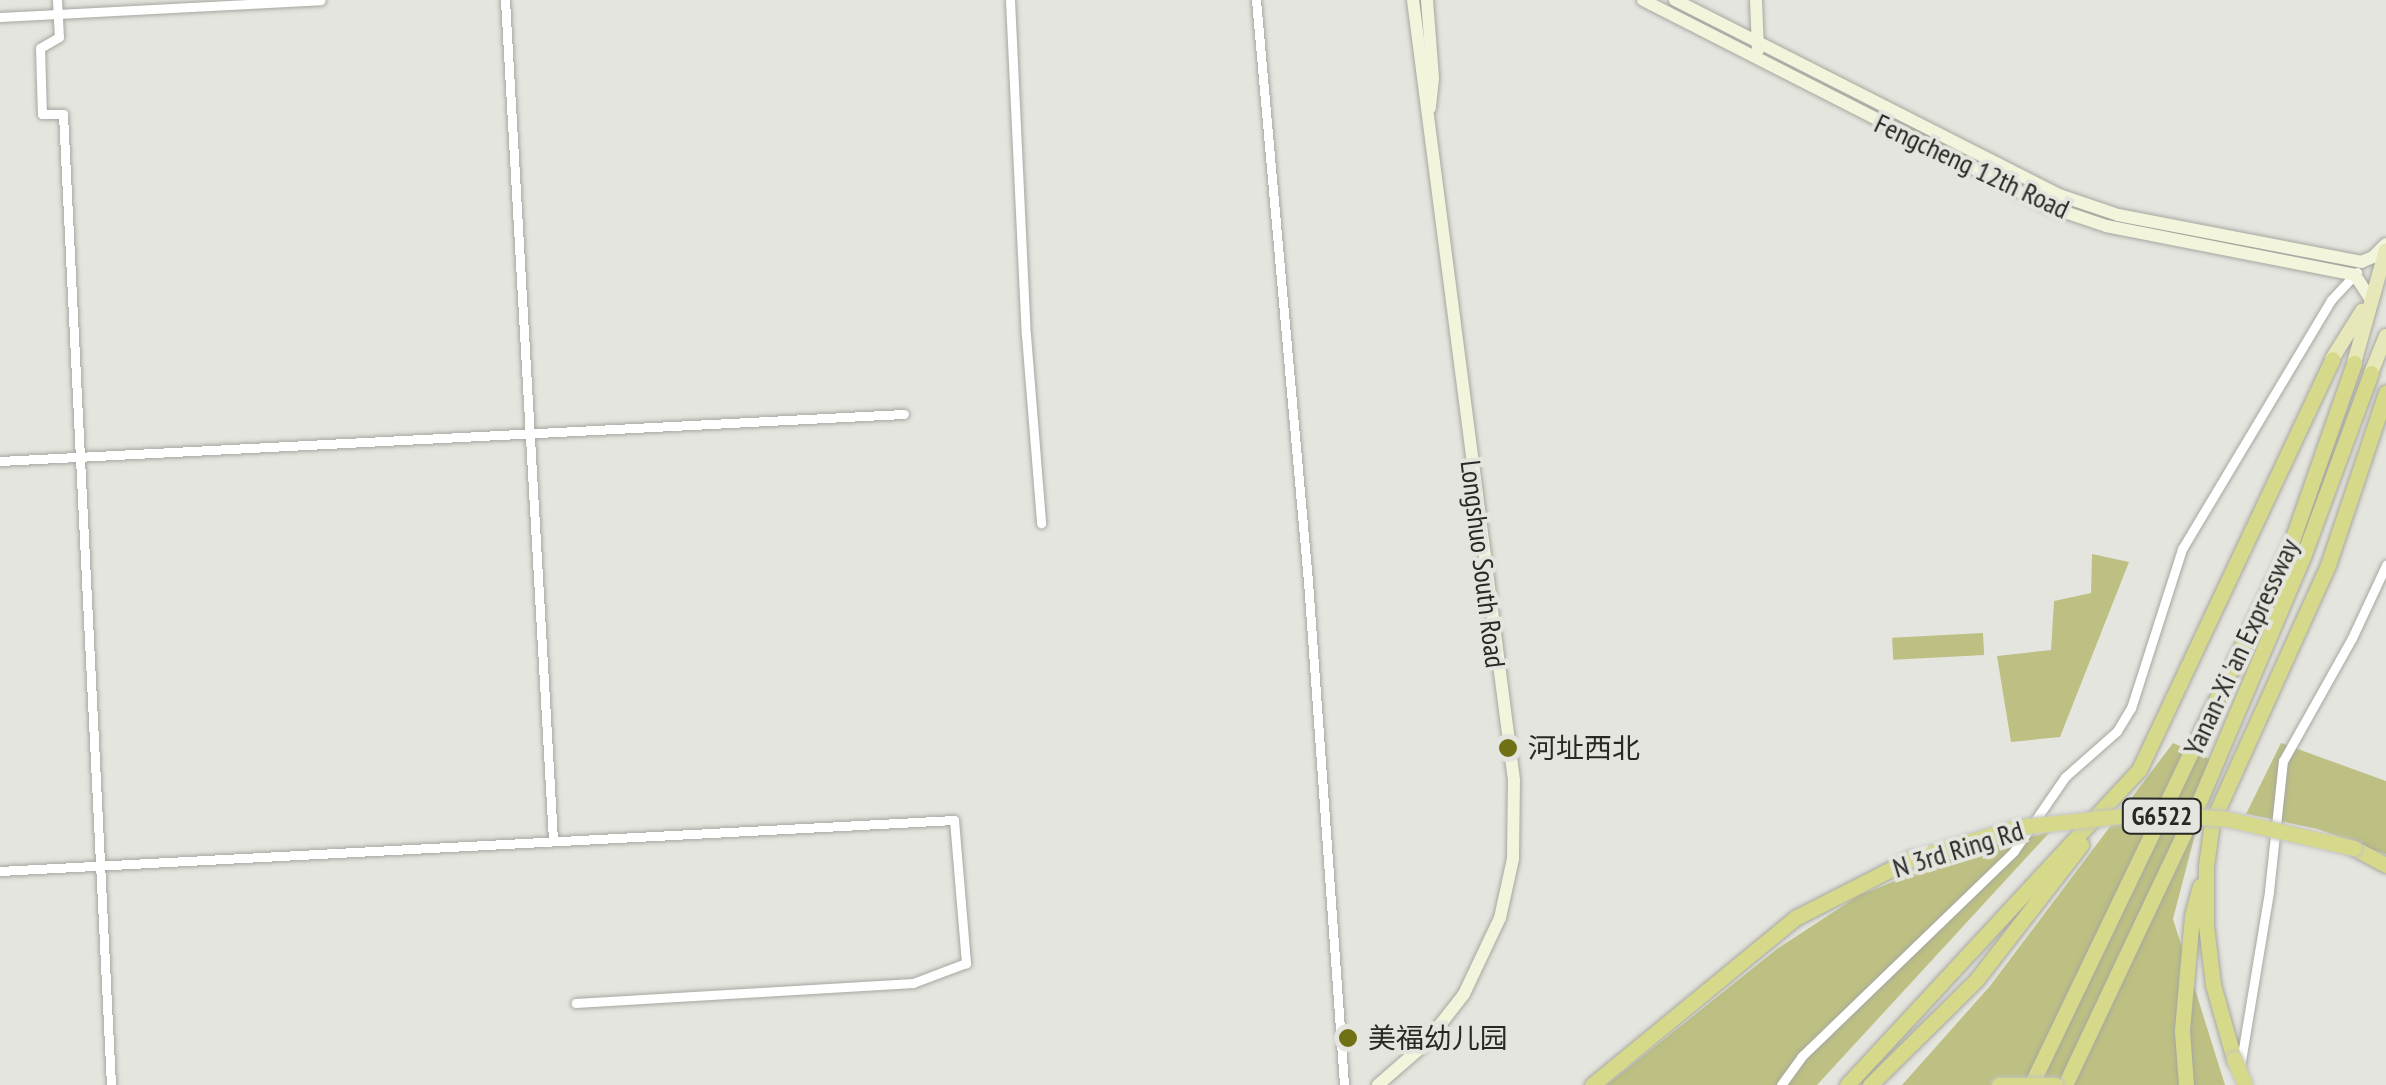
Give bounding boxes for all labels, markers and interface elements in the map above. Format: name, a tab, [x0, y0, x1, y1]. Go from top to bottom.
street label: Fengcheng 12th Road	[1869, 106, 2075, 226]
street label: Longshuo South Road	[1454, 458, 1512, 670]
street label: Yanan-Xi 'an Expressway	[2176, 532, 2306, 762]
place label: 河址西北	[1528, 731, 1640, 765]
marker: 河址西北	[1497, 737, 1519, 759]
road number: G6522	[2120, 796, 2204, 836]
street label: N 3rd Ring Rd	[1889, 813, 2027, 885]
place label: 美福幼儿园	[1368, 1021, 1508, 1055]
marker: 美福幼儿园	[1337, 1027, 1359, 1049]

